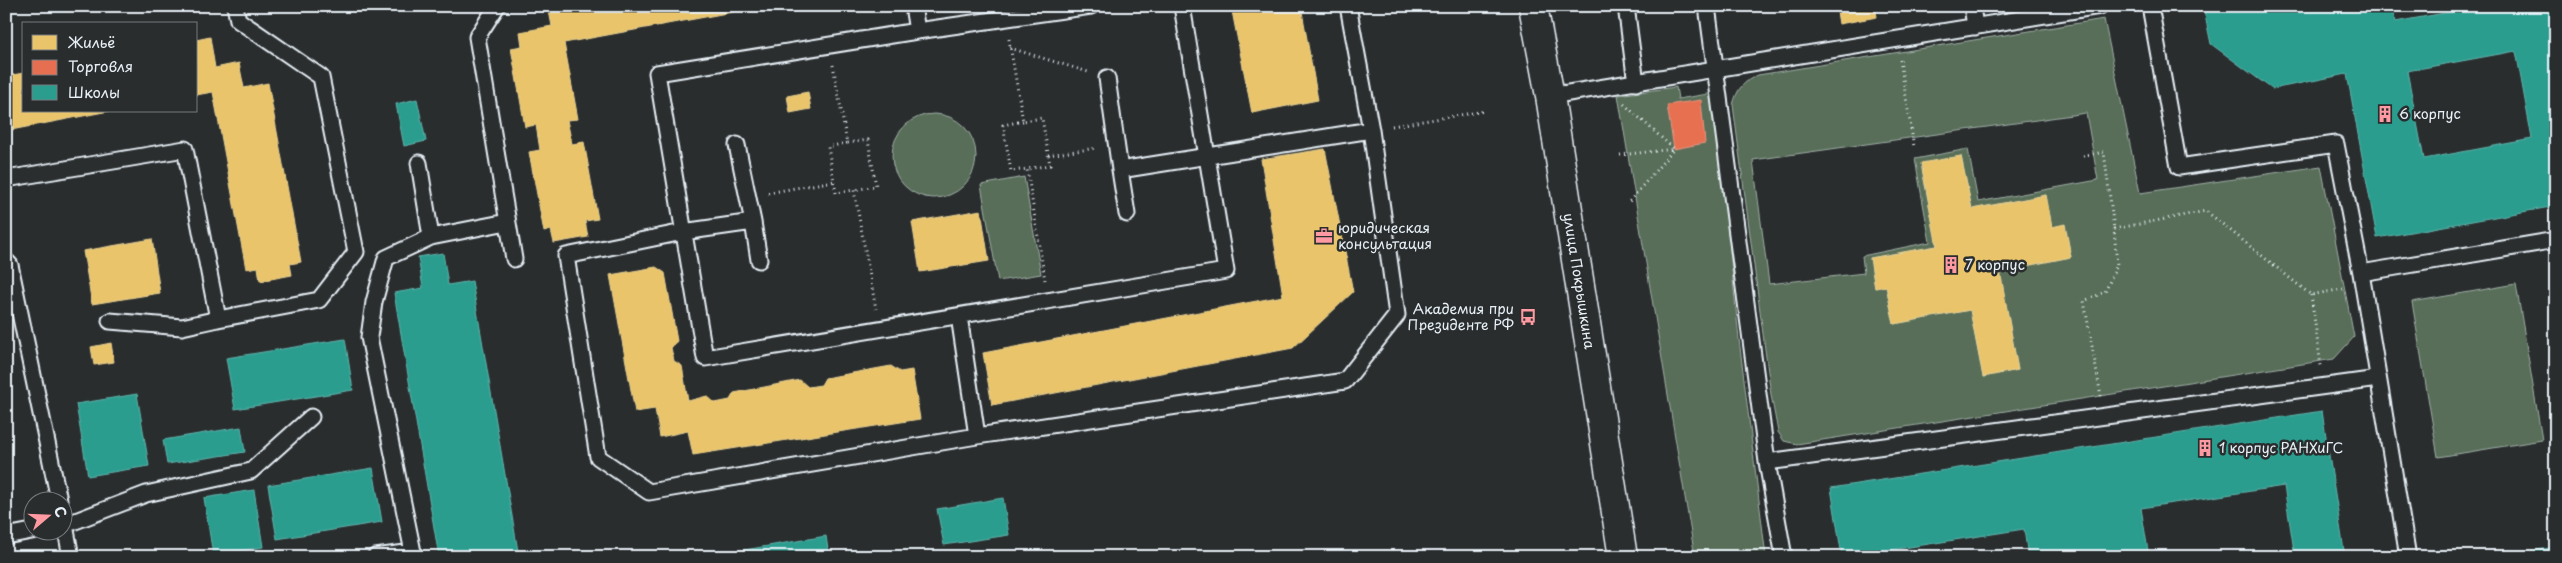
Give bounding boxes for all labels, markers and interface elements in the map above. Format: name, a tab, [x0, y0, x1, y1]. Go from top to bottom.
legend	[22, 22, 198, 112]
text: Жильё	[67, 30, 115, 53]
text: Торговля	[68, 54, 133, 77]
text: Школы	[68, 80, 120, 103]
place label: 6 корпус	[2399, 103, 2461, 124]
building icon: 6 корпус	[2375, 104, 2395, 124]
street label: улица Покрышкина	[1558, 211, 1601, 351]
place label: юридическая консультация	[1338, 217, 1432, 254]
office icon: юридическая консультация	[1314, 226, 1334, 246]
place label: 7 корпус	[1965, 254, 2025, 275]
building icon: 7 корпус	[1941, 255, 1961, 275]
place label: Академия при Президенте РФ	[1407, 298, 1514, 335]
bus stop icon: Академия при Президенте РФ	[1518, 307, 1538, 327]
place label: 1 корпус РАНХиГС	[2219, 437, 2343, 458]
building icon: 1 корпус РАНХиГС	[2195, 438, 2215, 458]
north arrow	[22, 490, 72, 540]
text: С	[49, 503, 72, 520]

